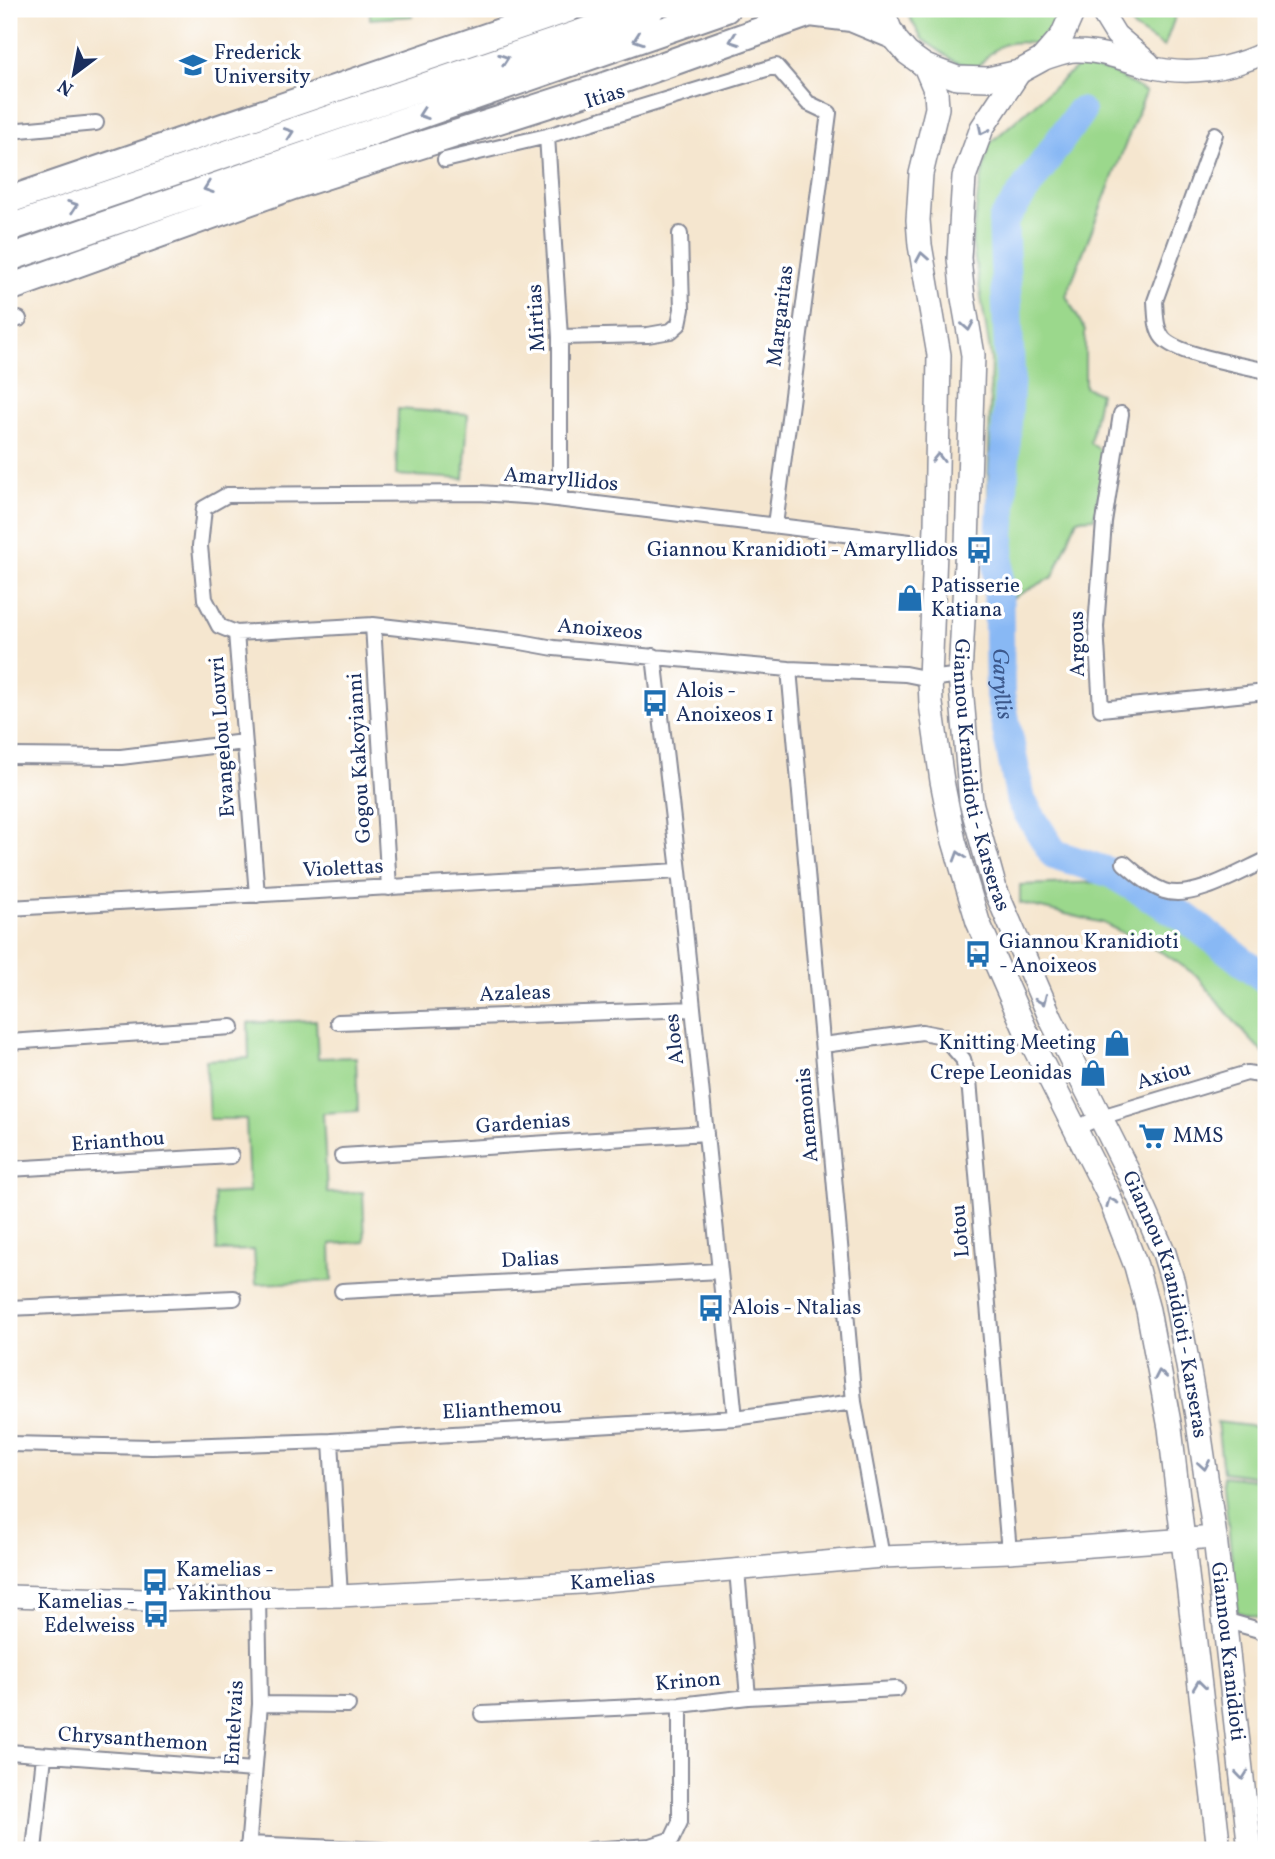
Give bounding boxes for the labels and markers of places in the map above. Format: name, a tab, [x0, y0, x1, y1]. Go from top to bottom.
place label: Frederick University	[214, 39, 311, 92]
school or university icon: Frederick University	[178, 50, 208, 80]
bus stop icon: Giannou Kranidioti - Amaryllidos	[964, 535, 994, 565]
place label: Giannou Kranidioti - Amaryllidos	[647, 536, 958, 565]
place label: Patisserie Katiana	[931, 572, 1020, 625]
shop icon: Patisserie Katiana	[895, 583, 925, 613]
place label: Alois - Anoixeos 1	[676, 677, 774, 730]
bus stop icon: Alois - Anoixeos 1	[640, 688, 670, 718]
place label: Giannou Kranidioti - Anoixeos	[999, 928, 1179, 981]
bus stop icon: Giannou Kranidioti - Anoixeos	[963, 939, 993, 969]
shop icon: Knitting Meeting	[1102, 1028, 1132, 1058]
place label: Knitting Meeting	[939, 1029, 1096, 1058]
shop icon: Crepe Leonidas	[1078, 1058, 1108, 1088]
place label: Crepe Leonidas	[930, 1059, 1072, 1088]
supermarket icon: MMS	[1137, 1121, 1167, 1151]
place label: MMS	[1173, 1122, 1224, 1151]
bus stop icon: Alois - Ntalias	[696, 1293, 726, 1323]
place label: Alois - Ntalias	[732, 1294, 861, 1323]
place label: Kamelias - Yakinthou	[176, 1556, 274, 1609]
bus stop icon: Kamelias - Yakinthou	[140, 1567, 170, 1597]
place label: Kamelias - Edelweiss	[37, 1588, 135, 1641]
bus stop icon: Kamelias - Edelweiss	[141, 1599, 171, 1629]

